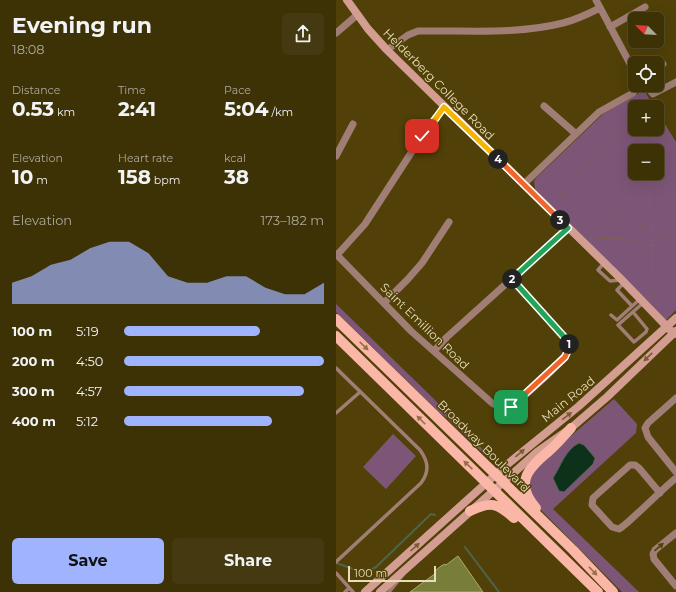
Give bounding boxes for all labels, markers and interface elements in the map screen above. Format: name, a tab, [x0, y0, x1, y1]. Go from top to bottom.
text: Evening run	[12, 12, 152, 39]
north arrow	[628, 12, 664, 48]
map controls	[628, 12, 664, 180]
button: share	[282, 13, 324, 55]
street label: Helderberg College Road	[380, 25, 498, 143]
text: 18:08	[12, 41, 45, 57]
button: locate	[628, 56, 664, 92]
text: Distance	[12, 83, 60, 97]
text: Time	[118, 83, 146, 97]
text: Pace	[224, 83, 251, 97]
text: 0.53	[12, 97, 54, 121]
text: 2:41	[118, 97, 156, 121]
text: 5:04	[224, 97, 269, 121]
button: +	[628, 100, 664, 136]
text: km	[54, 105, 75, 119]
text: /km	[269, 105, 293, 119]
pin	[405, 119, 439, 153]
icon: check	[411, 125, 433, 147]
button: −	[628, 144, 664, 180]
pin: 4	[488, 149, 508, 169]
text: Elevation	[12, 151, 63, 165]
text: Heart rate	[118, 151, 173, 165]
text: kcal	[224, 151, 246, 165]
text: 4	[494, 152, 502, 166]
text: 10	[12, 165, 33, 189]
text: 158	[118, 165, 151, 189]
text: 38	[224, 165, 249, 189]
text: m	[33, 173, 48, 187]
text: bpm	[151, 173, 180, 187]
pin: 3	[550, 210, 570, 230]
text: Elevation	[12, 212, 72, 228]
text: 173–182 m	[261, 212, 324, 228]
text: 3	[557, 213, 563, 227]
pin: 2	[502, 269, 522, 289]
text: 2	[509, 272, 515, 286]
street label: Saint Emillion Road	[377, 280, 473, 372]
text: 100 m	[12, 323, 52, 339]
text: 5:19	[76, 323, 99, 339]
pin: 1	[559, 334, 579, 354]
text: 1	[567, 337, 571, 351]
one-way arrow	[359, 341, 369, 351]
one-way arrow	[643, 352, 653, 362]
text: 200 m	[12, 353, 55, 369]
text: 4:50	[76, 353, 103, 369]
street label: Main Road	[538, 373, 598, 425]
text: 300 m	[12, 383, 55, 399]
text: 4:57	[76, 383, 102, 399]
pin	[494, 390, 528, 424]
icon: arrive	[500, 396, 522, 418]
street label: Broadway Boulevard	[435, 397, 533, 495]
one-way arrow	[562, 411, 573, 420]
text: 400 m	[12, 413, 56, 429]
text: 5:12	[76, 413, 98, 429]
one-way arrow	[416, 415, 426, 425]
one-way arrow	[515, 448, 525, 457]
one-way arrow	[463, 460, 473, 469]
button: Save	[12, 538, 164, 584]
button: Share	[172, 538, 324, 584]
one-way arrow	[654, 542, 664, 551]
one-way arrow	[410, 543, 419, 552]
scale bar	[348, 564, 436, 583]
text: 100 m	[354, 566, 387, 580]
one-way arrow	[588, 566, 598, 576]

